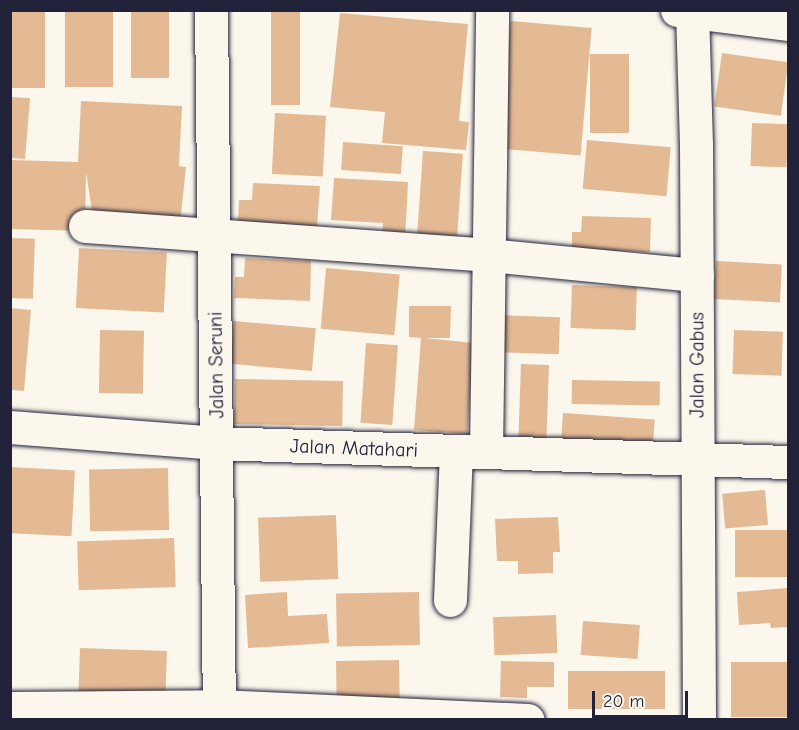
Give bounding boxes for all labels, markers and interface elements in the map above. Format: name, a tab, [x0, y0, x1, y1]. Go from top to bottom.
street label: Jalan Seruni	[203, 311, 229, 419]
street label: Jalan Gabus	[685, 312, 709, 418]
street label: Jalan Matahari	[290, 434, 418, 462]
scale bar	[595, 679, 691, 717]
text: 20 m	[603, 691, 644, 712]

